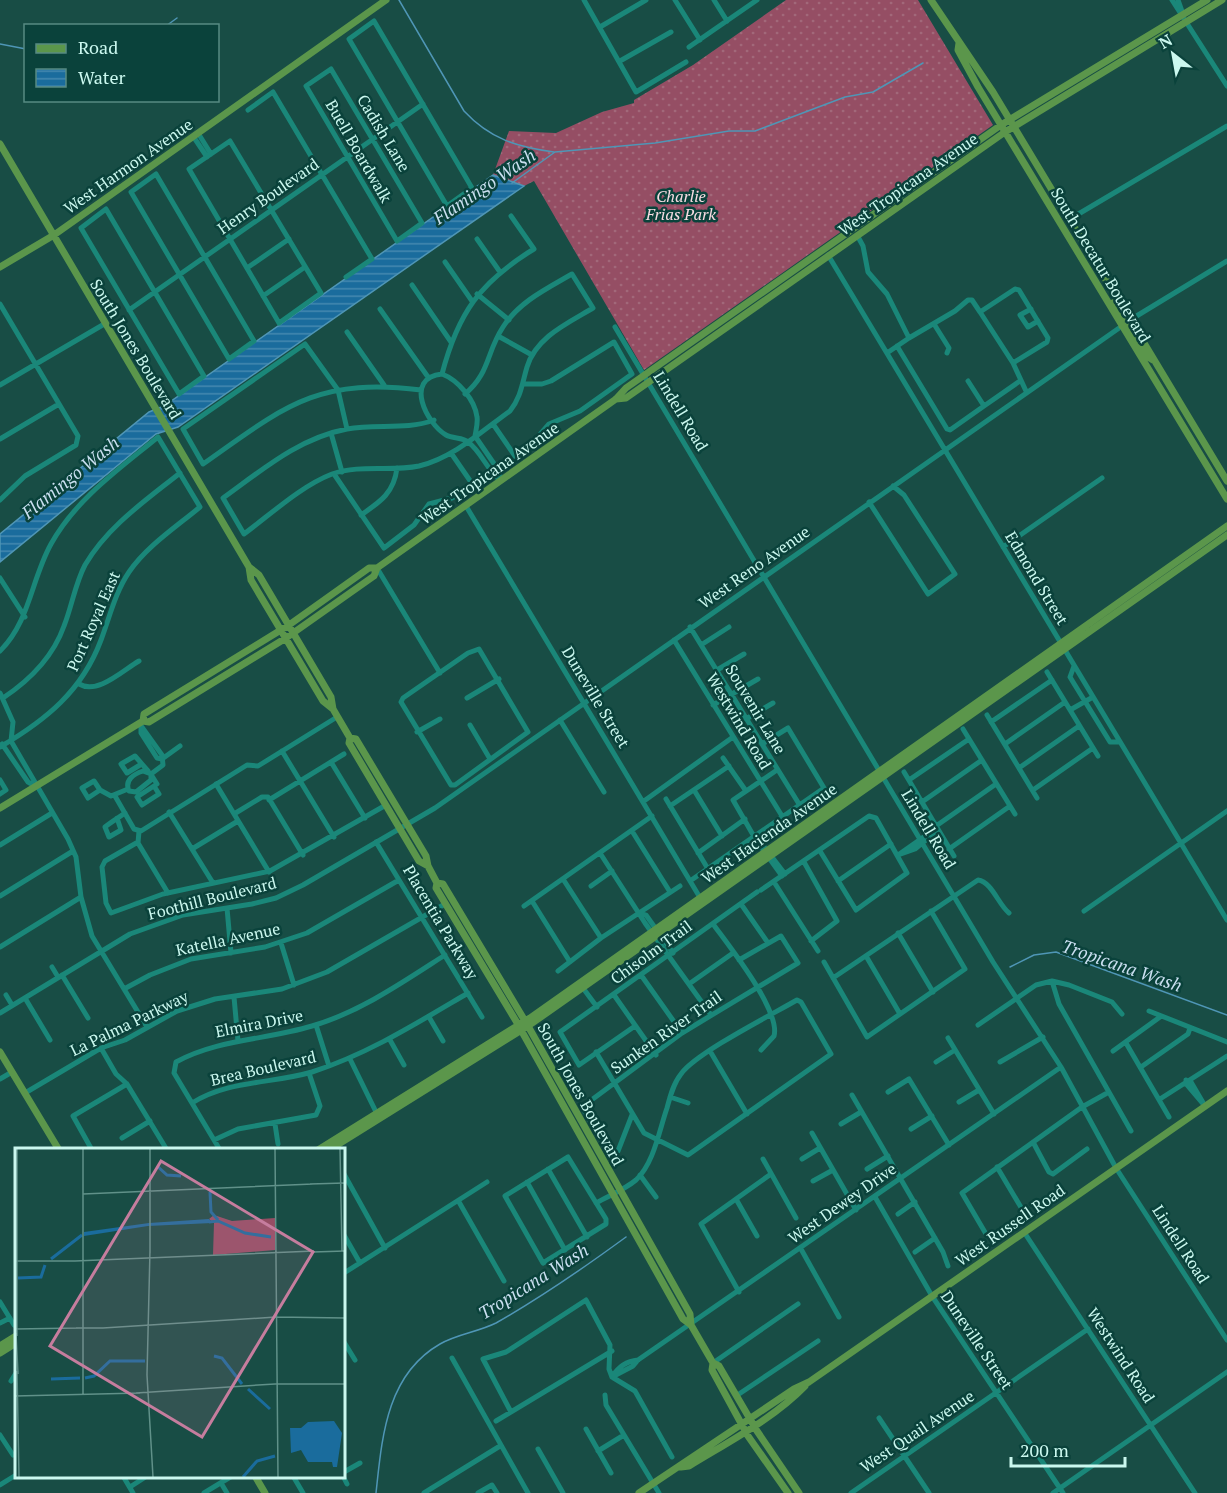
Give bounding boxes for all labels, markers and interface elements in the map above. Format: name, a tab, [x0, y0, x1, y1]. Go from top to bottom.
legend	[24, 24, 219, 102]
north arrow	[1143, 24, 1203, 84]
text: N	[1154, 29, 1176, 54]
text: Road	[78, 35, 118, 59]
text: Water	[78, 65, 125, 89]
street label: Cadish Lane	[352, 90, 416, 176]
street label: Buell Boardwalk	[321, 96, 398, 207]
street label: West Harmon Avenue	[59, 113, 197, 219]
street label: West Tropicana Avenue	[834, 127, 982, 241]
water label: Flamingo Wash	[427, 143, 540, 230]
street label: Henry Boulevard	[213, 153, 323, 239]
street label: South Decatur Boulevard	[1046, 183, 1156, 347]
park label: Charlie Frias Park	[645, 185, 716, 225]
street label: South Jones Boulevard	[85, 275, 187, 423]
street label: Lindell Road	[649, 367, 713, 455]
street label: West Tropicana Avenue	[415, 416, 563, 530]
water label: Flamingo Wash	[16, 430, 124, 524]
street label: West Reno Avenue	[694, 520, 814, 614]
street label: Edmond Street	[1000, 527, 1074, 629]
street label: Port Royal East	[61, 567, 125, 675]
street label: Duneville Street	[557, 642, 635, 752]
street label: Souvenir Lane	[720, 660, 792, 758]
street label: Westwind Road	[701, 669, 777, 774]
street label: West Hacienda Avenue	[697, 778, 841, 888]
street label: Lindell Road	[897, 785, 961, 873]
street label: Placentia Parkway	[398, 861, 484, 984]
street label: Foothill Boulevard	[146, 871, 279, 925]
street label: Chisolm Trail	[606, 915, 696, 989]
street label: Katella Avenue	[174, 917, 282, 961]
water label: Tropicana Wash	[1059, 933, 1185, 997]
street label: La Palma Parkway	[66, 984, 192, 1061]
street label: Sunken River Trail	[606, 985, 726, 1079]
street label: Elmira Drive	[213, 1004, 305, 1042]
street label: South Jones Boulevard	[533, 1019, 629, 1169]
street label: Brea Boulevard	[208, 1045, 318, 1091]
inset map	[15, 1148, 345, 1478]
street label: West Dewey Drive	[784, 1157, 900, 1249]
street label: West Russell Road	[951, 1179, 1069, 1271]
street label: Lindell Road	[1147, 1201, 1215, 1288]
water label: Tropicana Wash	[473, 1238, 593, 1324]
street label: Duneville Street	[936, 1286, 1018, 1394]
street label: Westwind Road	[1082, 1303, 1160, 1407]
street label: West Quail Avenue	[856, 1385, 978, 1477]
scale bar	[1011, 1430, 1125, 1468]
text: 200 m	[1020, 1438, 1069, 1462]

